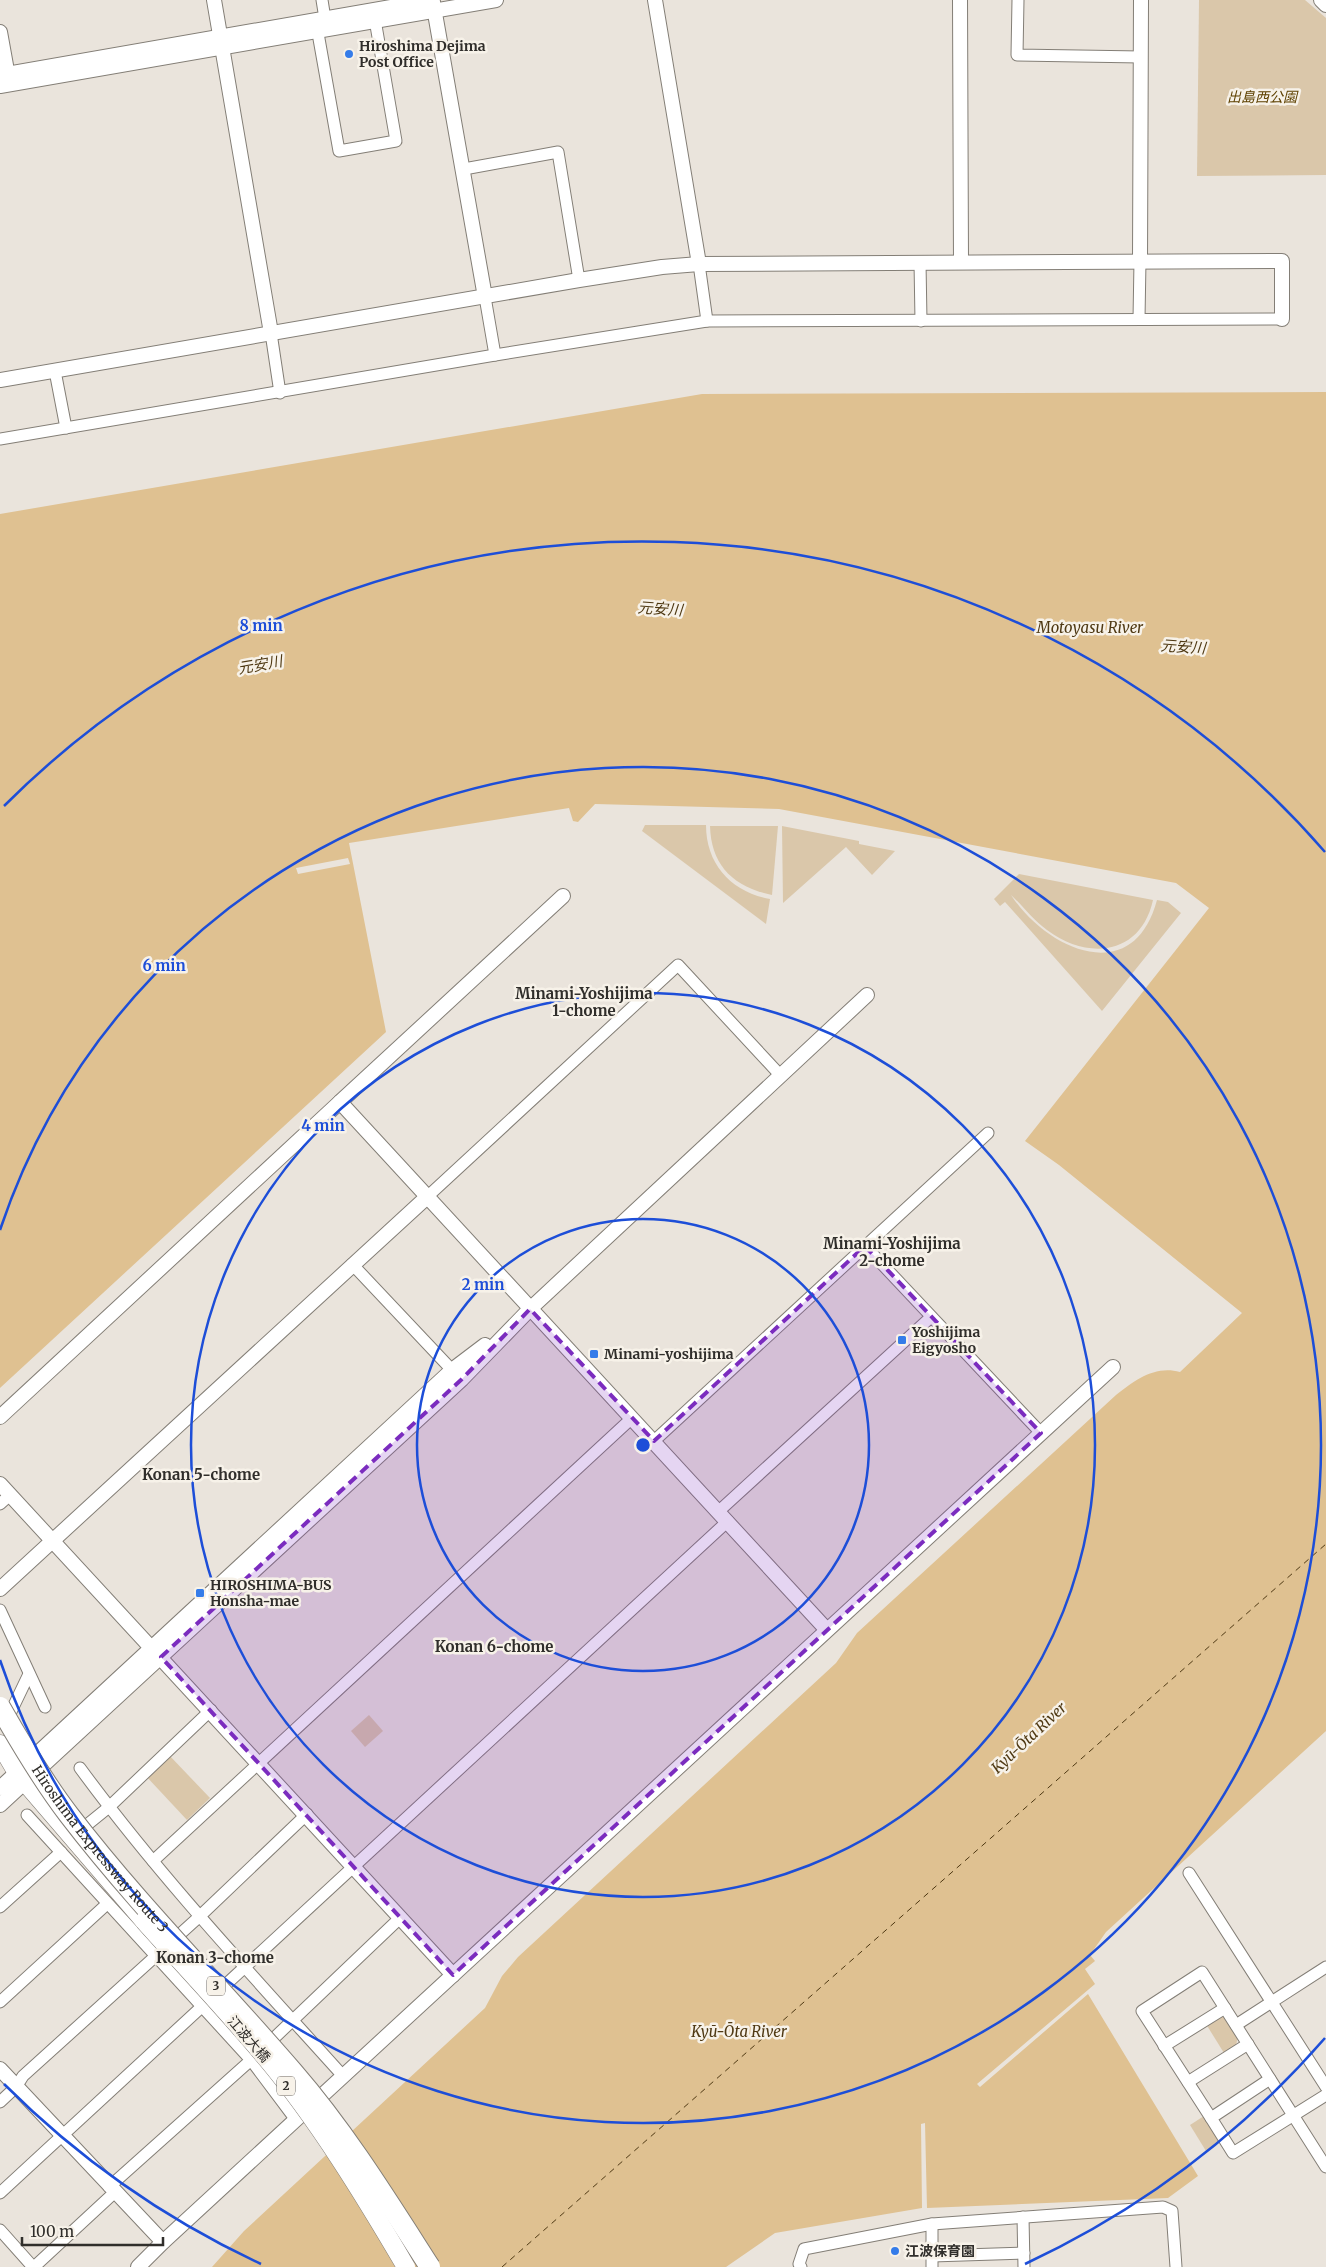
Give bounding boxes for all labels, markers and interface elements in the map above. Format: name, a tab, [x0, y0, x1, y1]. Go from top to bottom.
place label: Hiroshima Dejima Post Office	[359, 37, 486, 71]
marker: Hiroshima Dejima Post Office	[343, 48, 355, 60]
park label: 出島西公園	[1227, 88, 1299, 106]
water label: 元安川	[637, 597, 685, 620]
text: 8 min	[239, 616, 283, 635]
water label: Motoyasu River	[1036, 618, 1144, 637]
water label: 元安川	[1160, 635, 1208, 658]
water label: 元安川	[236, 651, 286, 678]
text: 6 min	[142, 956, 186, 975]
district label: Minami-Yoshijima 1-chome	[515, 984, 653, 1020]
text: 4 min	[301, 1116, 345, 1135]
district label: Minami-Yoshijima 2-chome	[823, 1234, 961, 1270]
text: 2 min	[462, 1275, 504, 1294]
place label: Yoshijima Eigyosho	[911, 1323, 980, 1357]
marker: Yoshijima Eigyosho	[896, 1334, 908, 1346]
place label: Minami-yoshijima	[604, 1345, 734, 1363]
marker: Minami-yoshijima	[588, 1348, 600, 1360]
centre of rings	[634, 1436, 652, 1454]
district label: Konan 5-chome	[142, 1465, 260, 1484]
place label: HIROSHIMA-BUS Honsha-mae	[210, 1576, 332, 1610]
marker: HIROSHIMA-BUS Honsha-mae	[194, 1587, 206, 1599]
district label: Konan 6-chome	[435, 1637, 553, 1656]
water label: Kyū-Ōta River	[986, 1697, 1071, 1778]
street label: Hiroshima Expressway Route 3	[28, 1762, 172, 1936]
district label: Konan 3-chome	[156, 1948, 274, 1967]
road number: 3	[207, 1976, 225, 1995]
street label: 江波大橋	[224, 2012, 274, 2066]
water label: Kyū-Ōta River	[690, 2022, 788, 2041]
road number: 2	[277, 2076, 295, 2096]
scale bar	[22, 2214, 164, 2246]
text: 100 m	[30, 2222, 74, 2241]
place label: 江波保育園	[905, 2242, 975, 2260]
marker: 江波保育園	[889, 2245, 901, 2257]

